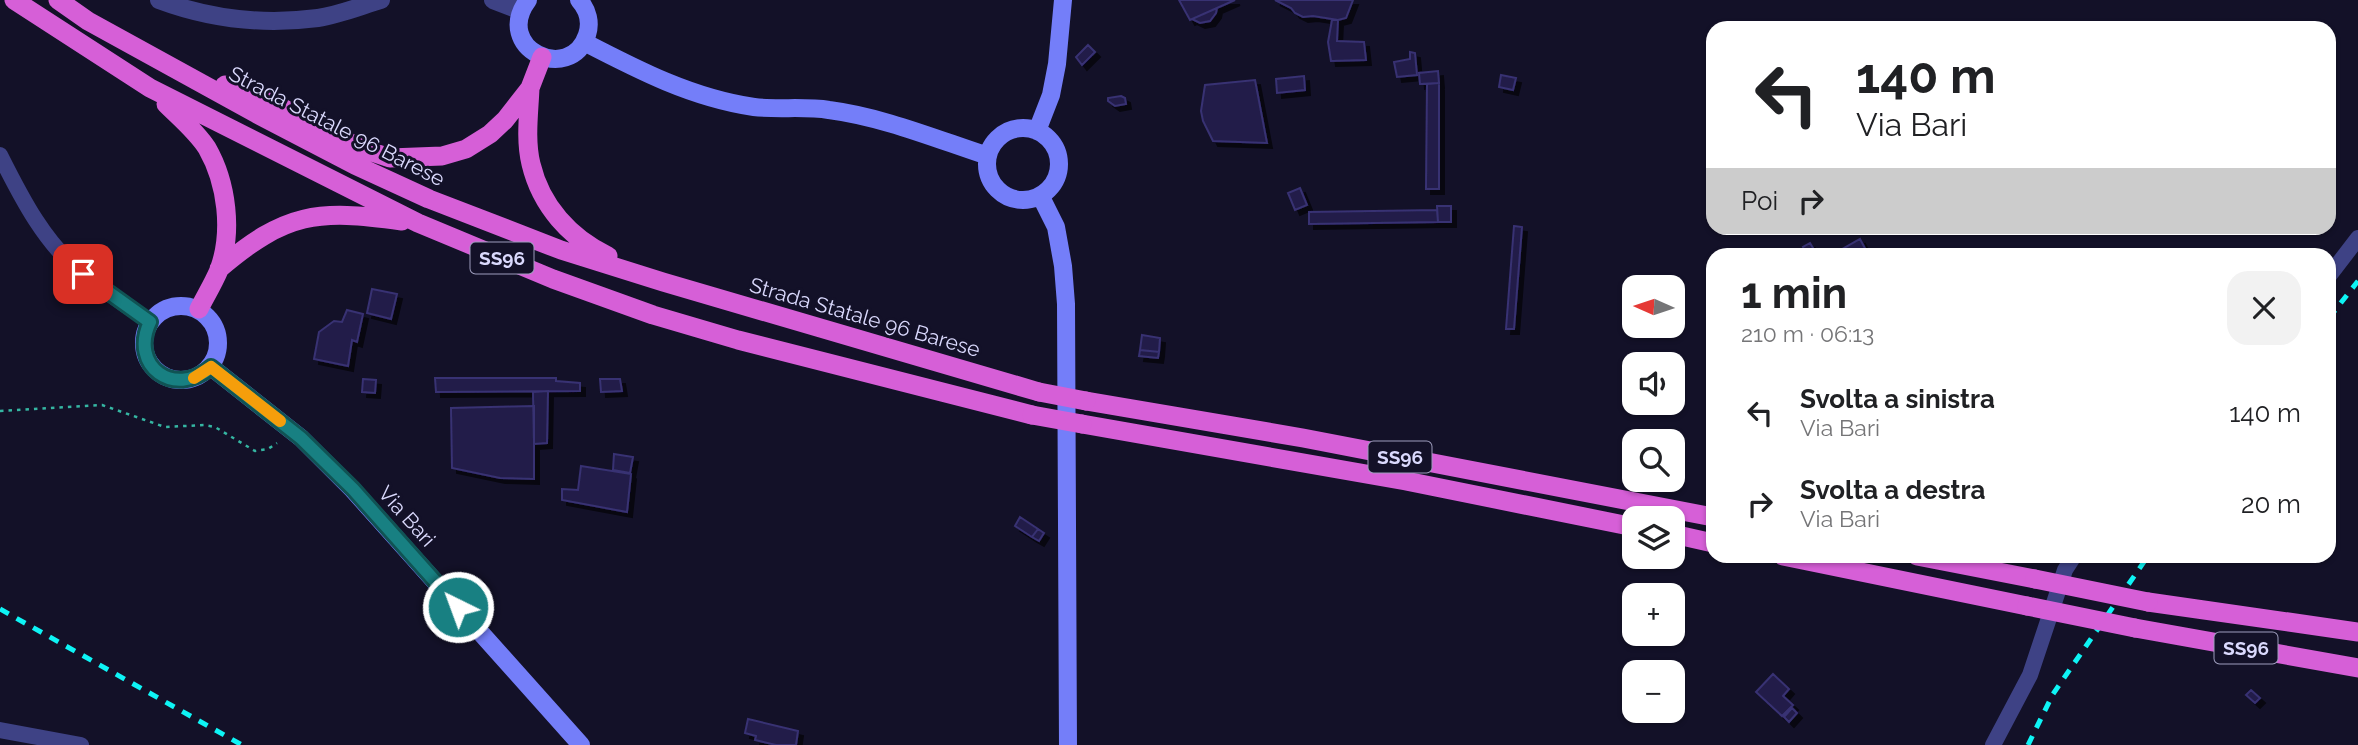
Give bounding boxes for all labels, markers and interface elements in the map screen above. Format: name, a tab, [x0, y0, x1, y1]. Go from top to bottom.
text: 140 m	[1856, 47, 1996, 104]
icon: left	[1741, 49, 1832, 140]
street label: Strada Statale 96 Barese	[225, 61, 449, 191]
text: Via Bari	[1856, 106, 1967, 143]
icon: right	[1792, 182, 1830, 220]
text: Poi	[1741, 186, 1778, 216]
road number: SS96	[470, 242, 534, 274]
pin	[53, 244, 113, 304]
icon: arrive	[64, 255, 102, 293]
text: 1 min	[1741, 269, 1847, 318]
button: close	[2227, 271, 2301, 345]
street label: Strada Statale 96 Barese	[747, 272, 983, 362]
north arrow	[1622, 275, 1685, 338]
map controls	[1622, 275, 1685, 723]
text: 210 m · 06:13	[1741, 320, 1874, 347]
button: sound	[1622, 352, 1685, 415]
text: Svolta a sinistra	[1800, 384, 1995, 414]
icon: left	[1741, 394, 1779, 432]
text: 140 m	[2229, 398, 2301, 428]
text: Via Bari	[1800, 414, 1880, 441]
button: search	[1622, 429, 1685, 492]
road number: SS96	[1368, 442, 1432, 472]
text: Svolta a destra	[1800, 475, 1986, 505]
street label: Via Bari	[373, 480, 441, 552]
icon: right	[1741, 485, 1779, 523]
text: 20 m	[2241, 489, 2301, 519]
text: Via Bari	[1800, 505, 1880, 532]
button: layers	[1622, 506, 1685, 569]
position arrow	[421, 570, 495, 644]
button: +	[1622, 583, 1685, 646]
road number: SS96	[2214, 632, 2278, 664]
button: −	[1622, 660, 1685, 723]

